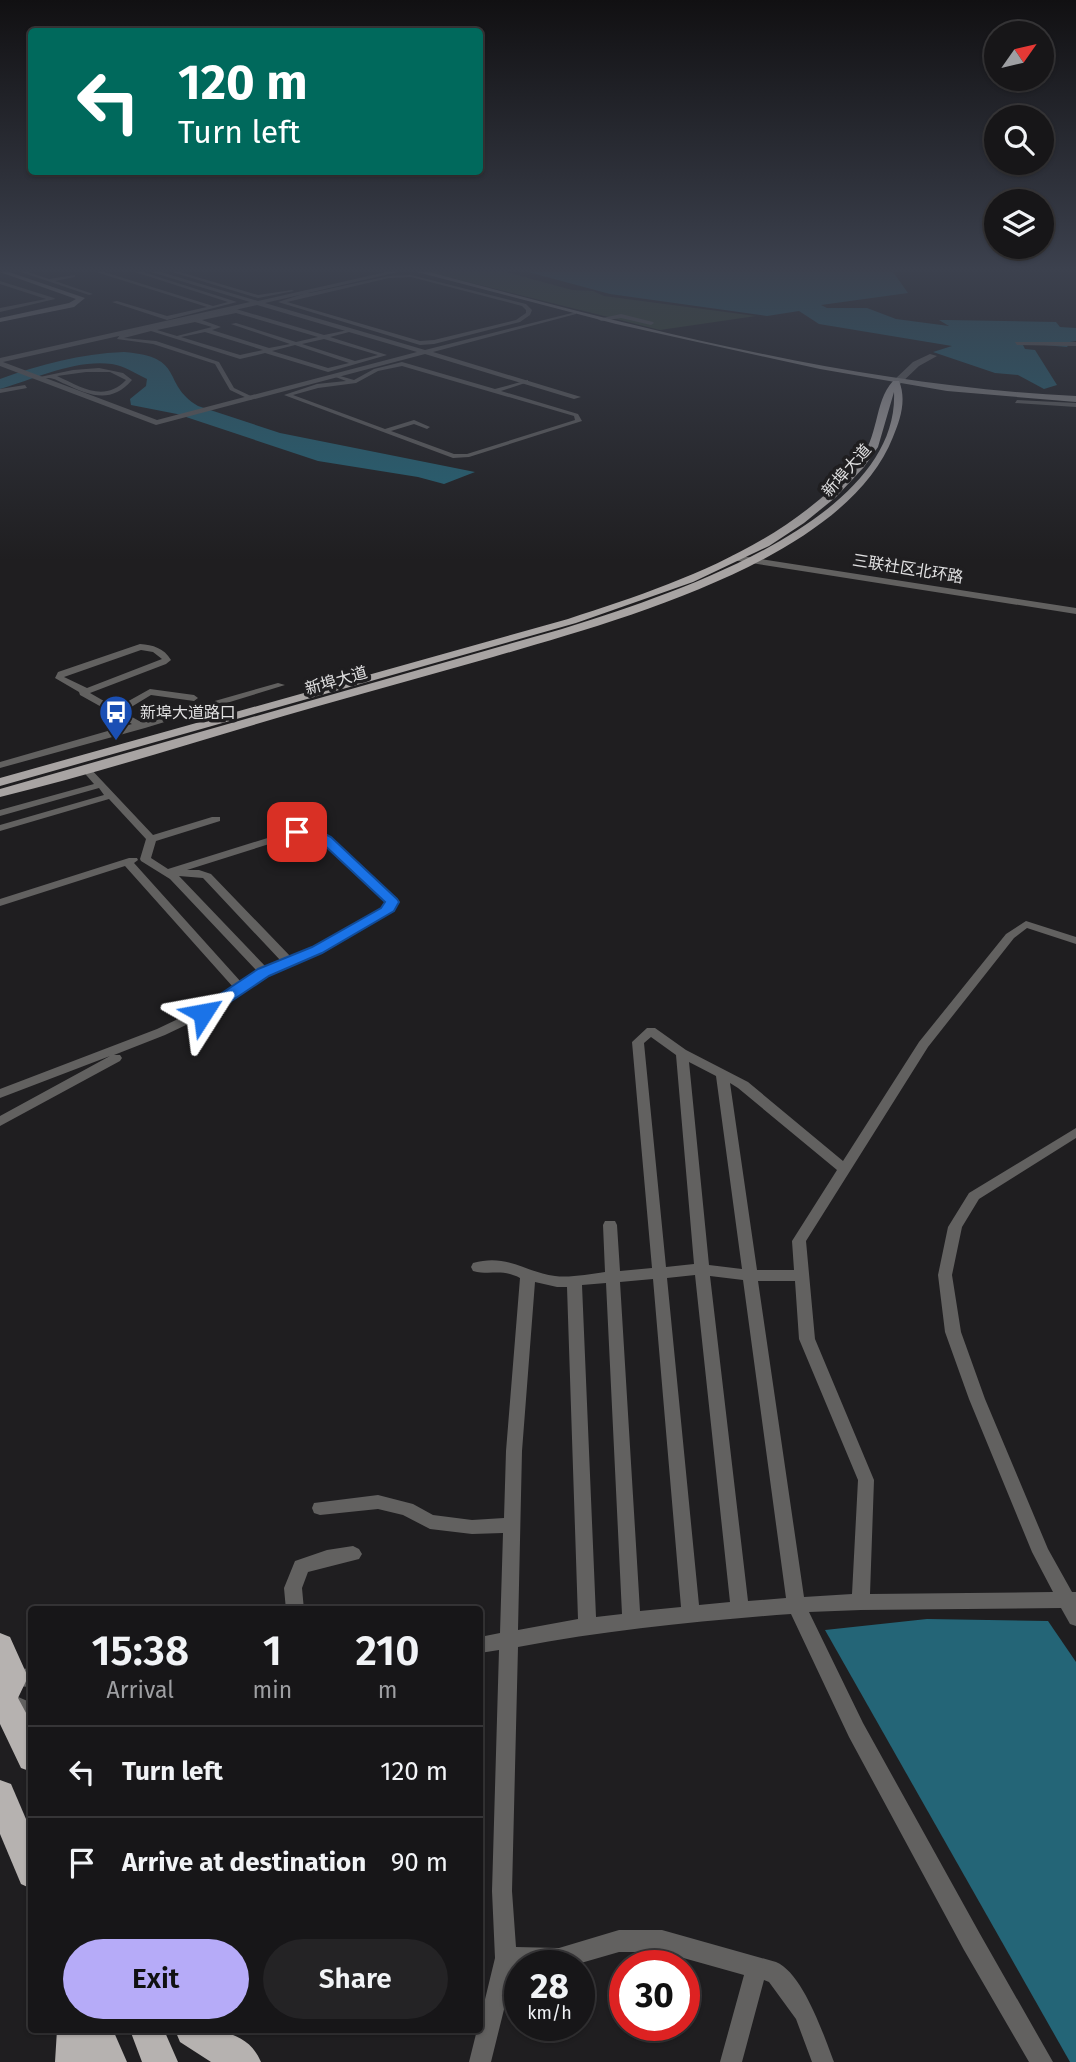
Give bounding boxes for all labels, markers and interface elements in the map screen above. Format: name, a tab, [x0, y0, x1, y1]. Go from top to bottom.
north arrow	[984, 21, 1054, 91]
map controls	[984, 21, 1054, 259]
text: 120 m	[178, 53, 308, 112]
icon: left	[63, 56, 154, 147]
button: search	[984, 105, 1054, 175]
text: Turn left	[178, 113, 300, 151]
button: layers	[984, 189, 1054, 259]
street label: 新埠大道	[818, 440, 875, 500]
street label: 三联社区北环路	[851, 550, 965, 587]
street label: 新埠大道	[303, 663, 370, 698]
bus stop icon: 新埠大道路口	[97, 693, 135, 742]
place label: 新埠大道路口	[140, 703, 236, 722]
pin	[267, 802, 327, 862]
icon: arrive	[278, 813, 316, 851]
position arrow	[166, 976, 240, 1050]
text: 15:38	[91, 1626, 189, 1676]
text: 1	[263, 1626, 282, 1676]
text: 210	[356, 1626, 420, 1676]
text: Arrival	[107, 1676, 174, 1704]
text: min	[252, 1676, 292, 1704]
text: m	[378, 1676, 397, 1704]
icon: left	[63, 1753, 101, 1791]
text: Turn left	[122, 1756, 223, 1787]
text: 120 m	[380, 1756, 448, 1787]
icon: arrive	[63, 1844, 101, 1882]
text: Arrive at destination	[122, 1847, 366, 1878]
text: 90 m	[391, 1847, 448, 1878]
button: Exit	[63, 1939, 249, 2019]
button: Share	[263, 1939, 448, 2019]
speed limit sign: 30	[609, 1950, 700, 2041]
text: 28	[530, 1965, 569, 2007]
text: km/h	[527, 2002, 572, 2024]

